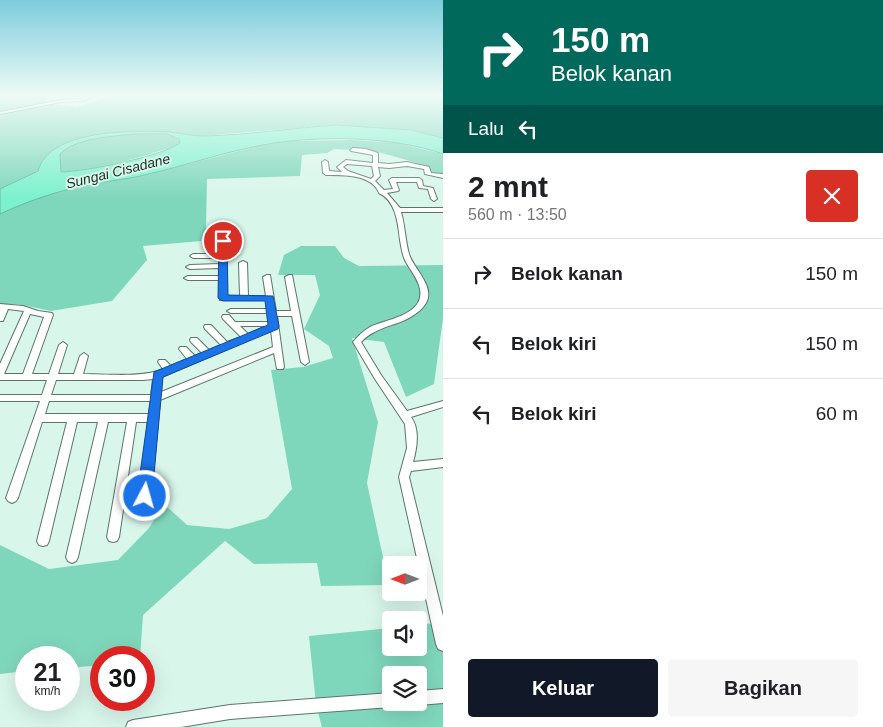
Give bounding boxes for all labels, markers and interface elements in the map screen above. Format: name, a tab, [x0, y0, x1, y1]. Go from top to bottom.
icon: right	[468, 20, 533, 85]
text: 150 m	[551, 20, 650, 59]
text: Belok kanan	[551, 61, 672, 86]
icon: left	[514, 115, 542, 143]
text: Lalu	[468, 118, 504, 139]
water label: Sungai Cisadane	[64, 150, 172, 192]
text: 2 mnt	[468, 170, 548, 203]
button: close	[806, 170, 858, 222]
text: 560 m · 13:50	[468, 206, 567, 223]
pin	[202, 220, 244, 262]
icon: arrive	[209, 227, 237, 255]
icon: right	[468, 260, 496, 288]
text: Belok kanan	[511, 263, 623, 284]
text: 150 m	[805, 263, 858, 284]
icon: left	[468, 330, 496, 358]
text: Belok kiri	[511, 333, 597, 354]
text: 150 m	[805, 333, 858, 354]
icon: left	[468, 400, 496, 428]
text: Belok kiri	[511, 403, 597, 424]
text: 60 m	[816, 403, 858, 424]
position arrow	[118, 469, 170, 521]
north arrow	[382, 556, 428, 601]
map controls	[382, 556, 427, 711]
button: sound	[382, 611, 427, 656]
speed limit sign: 30	[90, 646, 155, 711]
text: 21	[34, 658, 61, 686]
button: Keluar	[468, 659, 658, 717]
button: Bagikan	[668, 659, 858, 717]
button: layers	[382, 666, 427, 711]
text: km/h	[34, 684, 61, 698]

